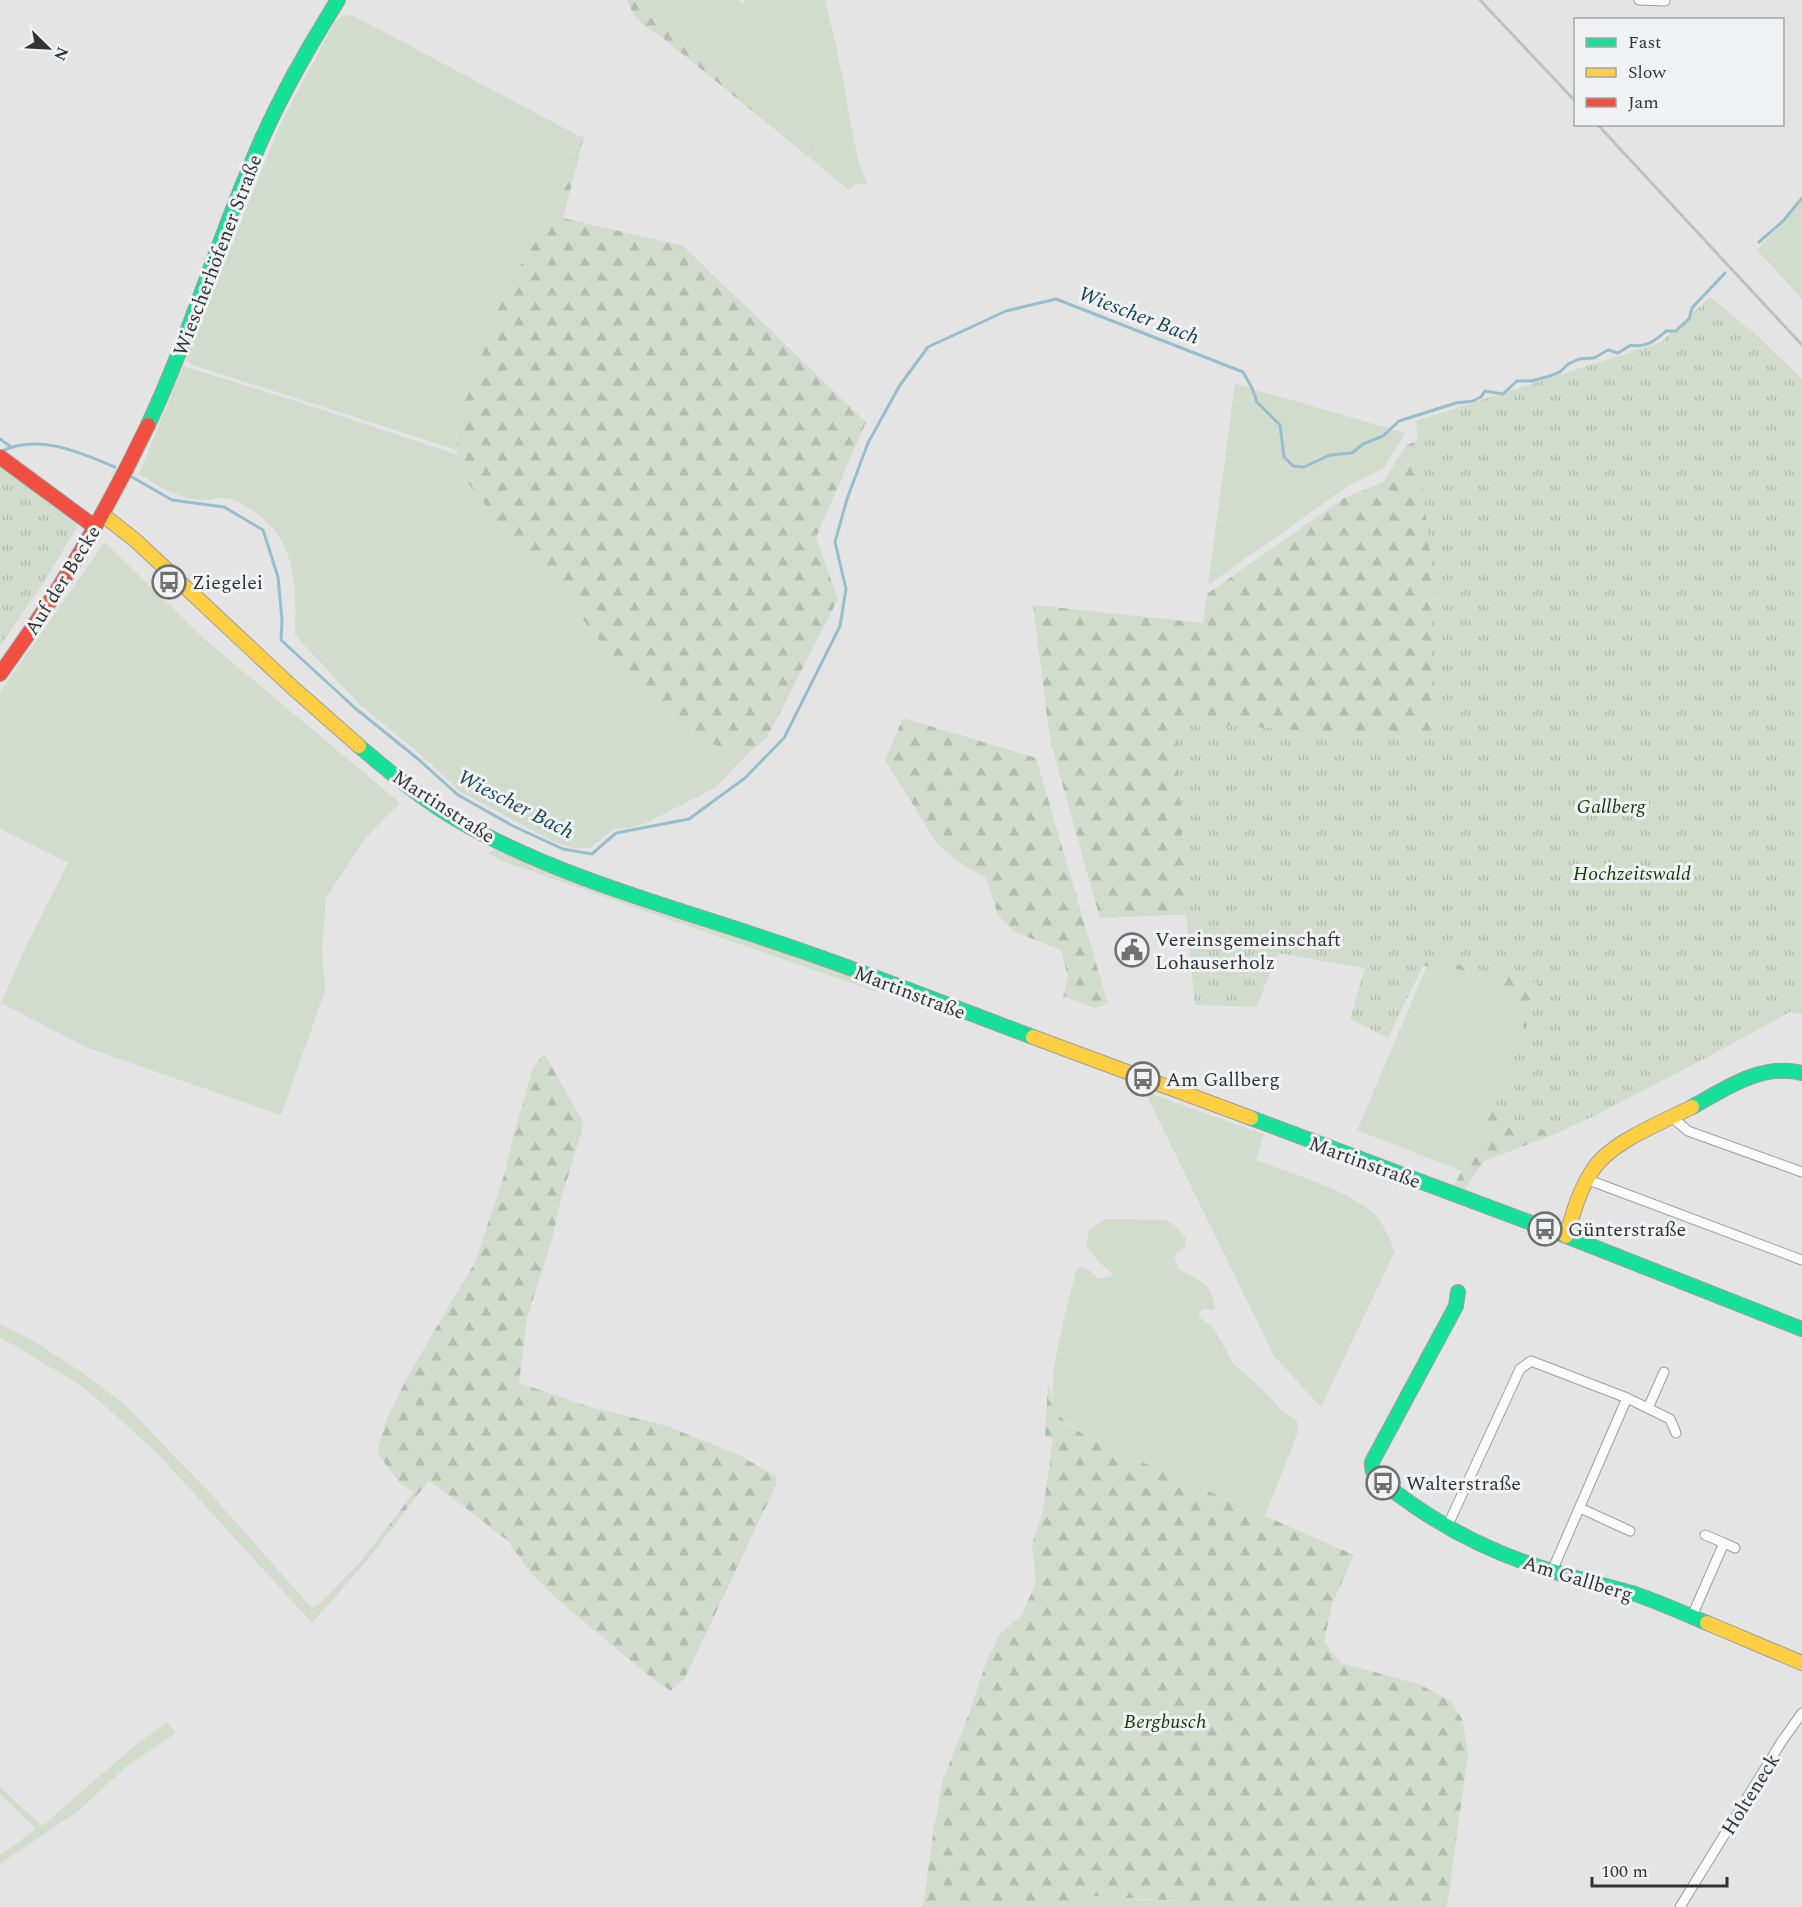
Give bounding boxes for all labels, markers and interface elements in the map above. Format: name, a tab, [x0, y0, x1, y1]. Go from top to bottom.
north arrow	[18, 18, 78, 78]
legend	[1574, 18, 1784, 126]
text: Fast	[1628, 29, 1661, 56]
text: N	[47, 43, 74, 65]
text: Slow	[1628, 59, 1667, 86]
text: Jam	[1628, 89, 1659, 116]
street label: Wiescherhöfener Straße	[166, 150, 270, 361]
water label: Wiescher Bach	[1074, 278, 1204, 354]
street label: Auf der Becke	[17, 520, 109, 641]
bus stop icon: Ziegelei	[151, 564, 187, 600]
place label: Ziegelei	[192, 568, 263, 598]
street label: Martinstraße	[386, 762, 501, 851]
water label: Wiescher Bach	[452, 762, 580, 848]
park label: Gallberg	[1577, 792, 1647, 822]
park label: Hochzeitswald	[1573, 859, 1691, 889]
place label: Vereinsgemeinschaft Lohauserholz	[1155, 925, 1341, 978]
public building icon: Vereinsgemeinschaft Lohauserholz	[1114, 932, 1150, 968]
street label: Martinstraße	[850, 958, 970, 1028]
bus stop icon: Am Gallberg	[1125, 1061, 1161, 1097]
place label: Am Gallberg	[1166, 1065, 1280, 1095]
street label: Martinstraße	[1304, 1129, 1425, 1197]
bus stop icon: Günterstraße	[1527, 1211, 1563, 1247]
place label: Günterstraße	[1568, 1215, 1686, 1245]
bus stop icon: Walterstraße	[1365, 1465, 1401, 1501]
place label: Walterstraße	[1406, 1469, 1521, 1499]
street label: Am Gallberg	[1519, 1548, 1637, 1610]
park label: Bergbusch	[1124, 1707, 1206, 1737]
street label: Holteneck	[1714, 1748, 1788, 1841]
scale bar	[1592, 1850, 1727, 1888]
text: 100 m	[1601, 1858, 1648, 1885]

